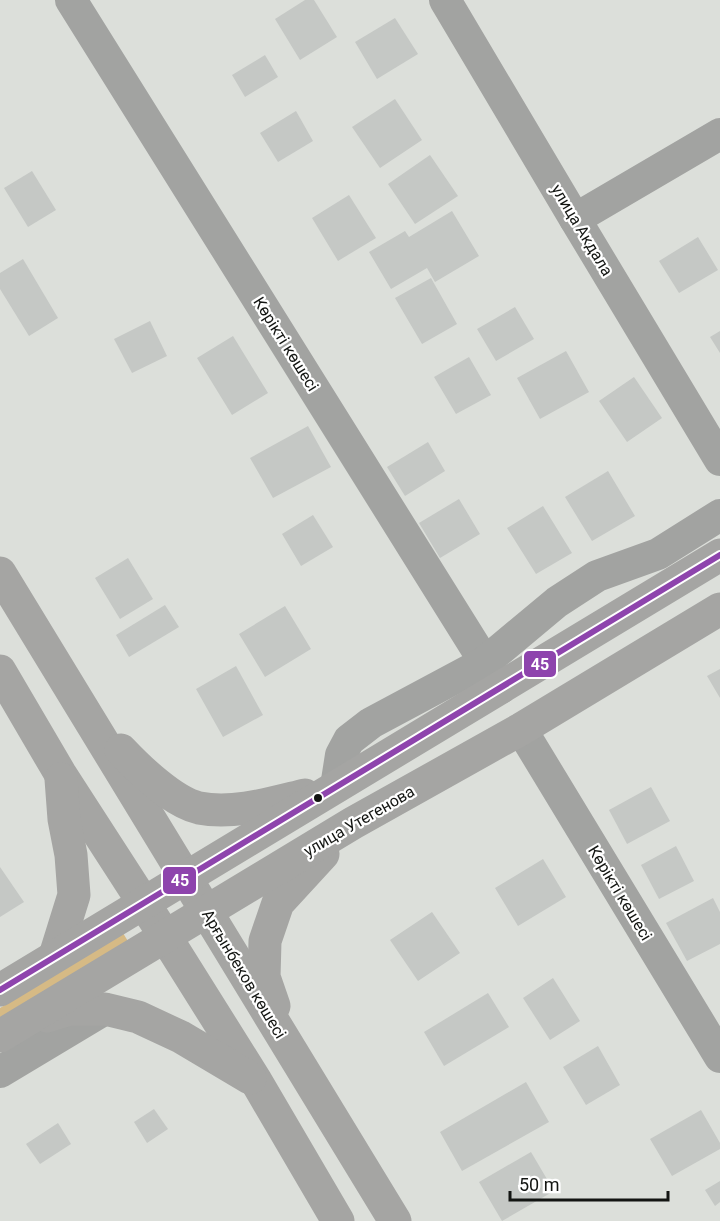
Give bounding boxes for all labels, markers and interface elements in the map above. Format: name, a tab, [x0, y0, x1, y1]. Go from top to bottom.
street label: улица Акдала	[547, 181, 617, 279]
street label: Көрікті көшесі	[249, 293, 323, 395]
line badge: 45	[523, 650, 557, 678]
text: 45	[531, 655, 549, 674]
street label: улица Утегенова	[300, 782, 418, 860]
unlabelled marker	[312, 792, 324, 804]
street label: Көрікті көшесі	[584, 842, 656, 944]
line badge: 45	[162, 866, 197, 895]
text: 45	[171, 871, 189, 890]
street label: Арғынбеков көшесі	[198, 906, 290, 1042]
scale bar	[510, 1164, 668, 1202]
text: 50 m	[519, 1174, 559, 1195]

